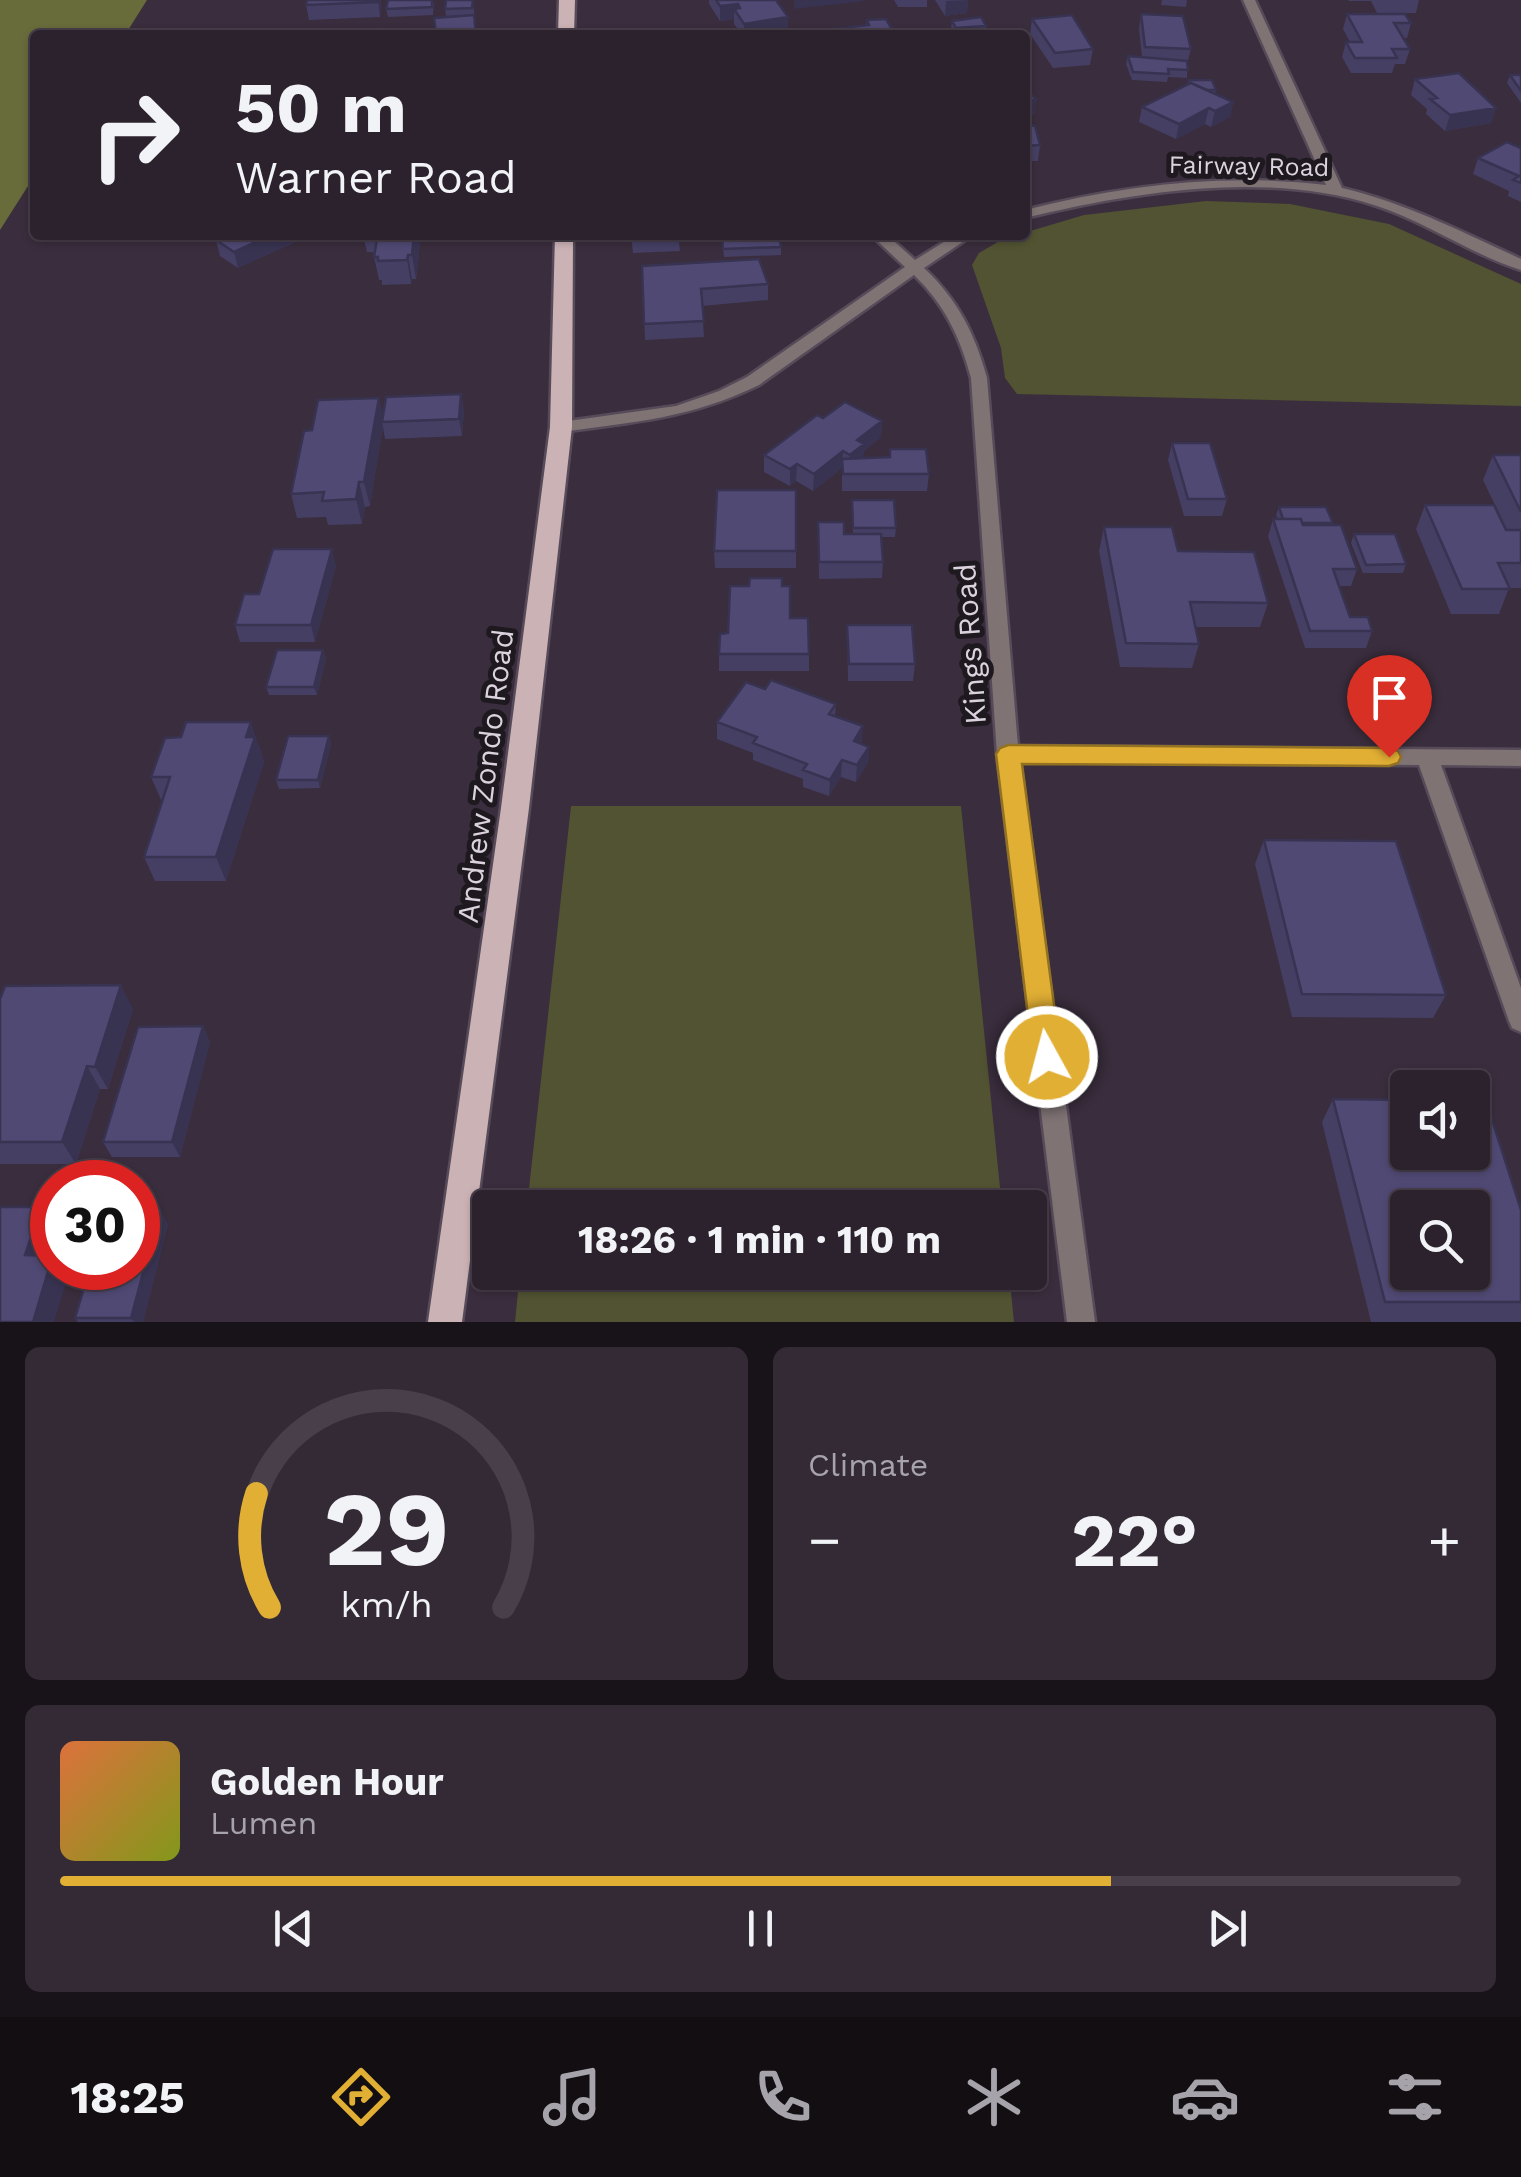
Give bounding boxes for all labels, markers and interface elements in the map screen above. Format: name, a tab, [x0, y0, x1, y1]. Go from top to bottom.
text: 50 m	[235, 67, 407, 149]
icon: right	[70, 70, 200, 200]
street label: Fairway Road	[1168, 150, 1330, 182]
text: Warner Road	[235, 151, 517, 204]
street label: Kings Road	[947, 562, 993, 726]
street label: Andrew Zondo Road	[450, 627, 520, 925]
pin	[1347, 655, 1432, 758]
icon: arrive	[1362, 670, 1417, 725]
position arrow	[995, 1005, 1099, 1109]
map controls	[1390, 1070, 1490, 1290]
button: sound	[1390, 1070, 1490, 1170]
speed limit sign: 30	[30, 1160, 160, 1290]
button: search	[1390, 1190, 1490, 1290]
text: 18:26 · 1 min · 110 m	[578, 1218, 941, 1262]
text: Climate	[808, 1446, 928, 1484]
text: 29	[323, 1468, 450, 1590]
text: 22°	[1071, 1496, 1198, 1584]
text: −	[808, 1508, 841, 1572]
text: +	[1428, 1508, 1461, 1572]
text: km/h	[340, 1584, 433, 1626]
text: Golden Hour	[210, 1760, 444, 1804]
text: Lumen	[210, 1804, 317, 1842]
icon: previous	[266, 1901, 321, 1956]
icon: pause	[733, 1901, 788, 1956]
icon: next	[1200, 1901, 1255, 1956]
icon: directions	[326, 2062, 396, 2132]
icon: music	[537, 2062, 607, 2132]
icon: phone	[748, 2062, 818, 2132]
icon: climate	[959, 2062, 1029, 2132]
icon: car	[1170, 2062, 1240, 2132]
icon: filters	[1380, 2062, 1450, 2132]
text: 18:25	[70, 2071, 185, 2124]

